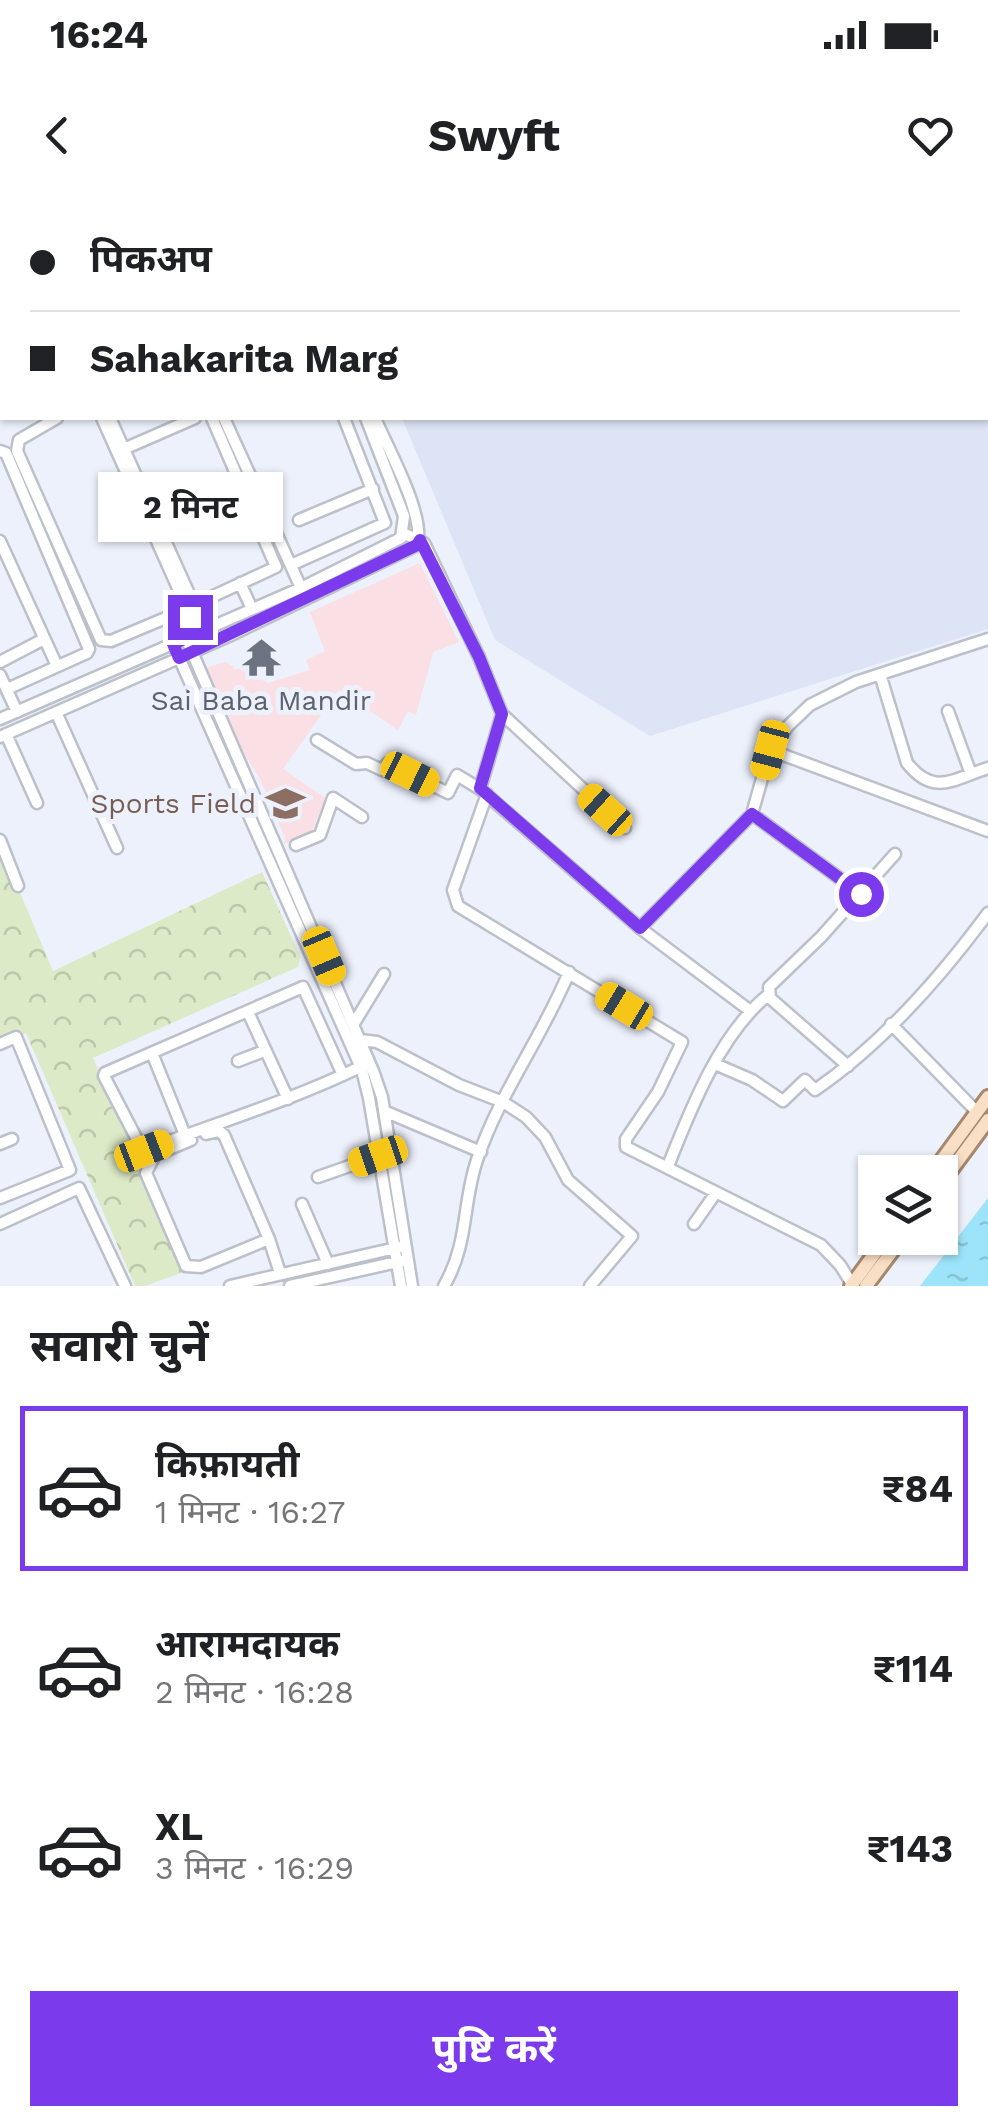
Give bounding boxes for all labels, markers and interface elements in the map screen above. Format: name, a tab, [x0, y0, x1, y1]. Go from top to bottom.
text: 16:24	[50, 13, 148, 57]
icon: back	[30, 108, 85, 163]
icon: heart	[903, 108, 958, 163]
text: Swyft	[428, 109, 560, 162]
text: पिकअप	[90, 237, 212, 281]
text: Sahakarita Marg	[90, 337, 398, 381]
callout: 2 मिनट	[98, 472, 282, 542]
text: 2 मिनट	[143, 488, 238, 526]
route end	[168, 595, 213, 640]
temple icon: Sai Baba Mandir	[240, 637, 282, 679]
place label: Sai Baba Mandir	[151, 684, 371, 717]
car	[748, 717, 792, 783]
car	[376, 747, 444, 801]
car	[573, 779, 637, 841]
school or university icon: Sports Field	[265, 782, 307, 824]
place label: Sports Field	[90, 787, 256, 820]
route start	[839, 872, 884, 917]
car	[298, 923, 350, 989]
car	[591, 978, 657, 1034]
car	[111, 1126, 177, 1176]
car	[345, 1132, 411, 1180]
map controls	[858, 1155, 958, 1255]
button: layers	[858, 1155, 958, 1255]
text: सवारी चुनें	[30, 1319, 208, 1372]
text: किफ़ायती	[155, 1442, 299, 1486]
icon: car	[35, 1444, 125, 1534]
text: ₹84	[882, 1467, 953, 1511]
text: 1 मिनट · 16:27	[155, 1493, 346, 1531]
text: आरामदायक	[155, 1622, 339, 1666]
icon: car	[35, 1624, 125, 1714]
text: ₹114	[873, 1647, 953, 1691]
text: 2 मिनट · 16:28	[155, 1673, 354, 1711]
icon: car	[35, 1804, 125, 1894]
text: XL	[155, 1805, 203, 1849]
text: ₹143	[867, 1827, 953, 1871]
text: 3 मिनट · 16:29	[155, 1849, 354, 1887]
button: पुष्टि करें	[30, 1991, 958, 2106]

